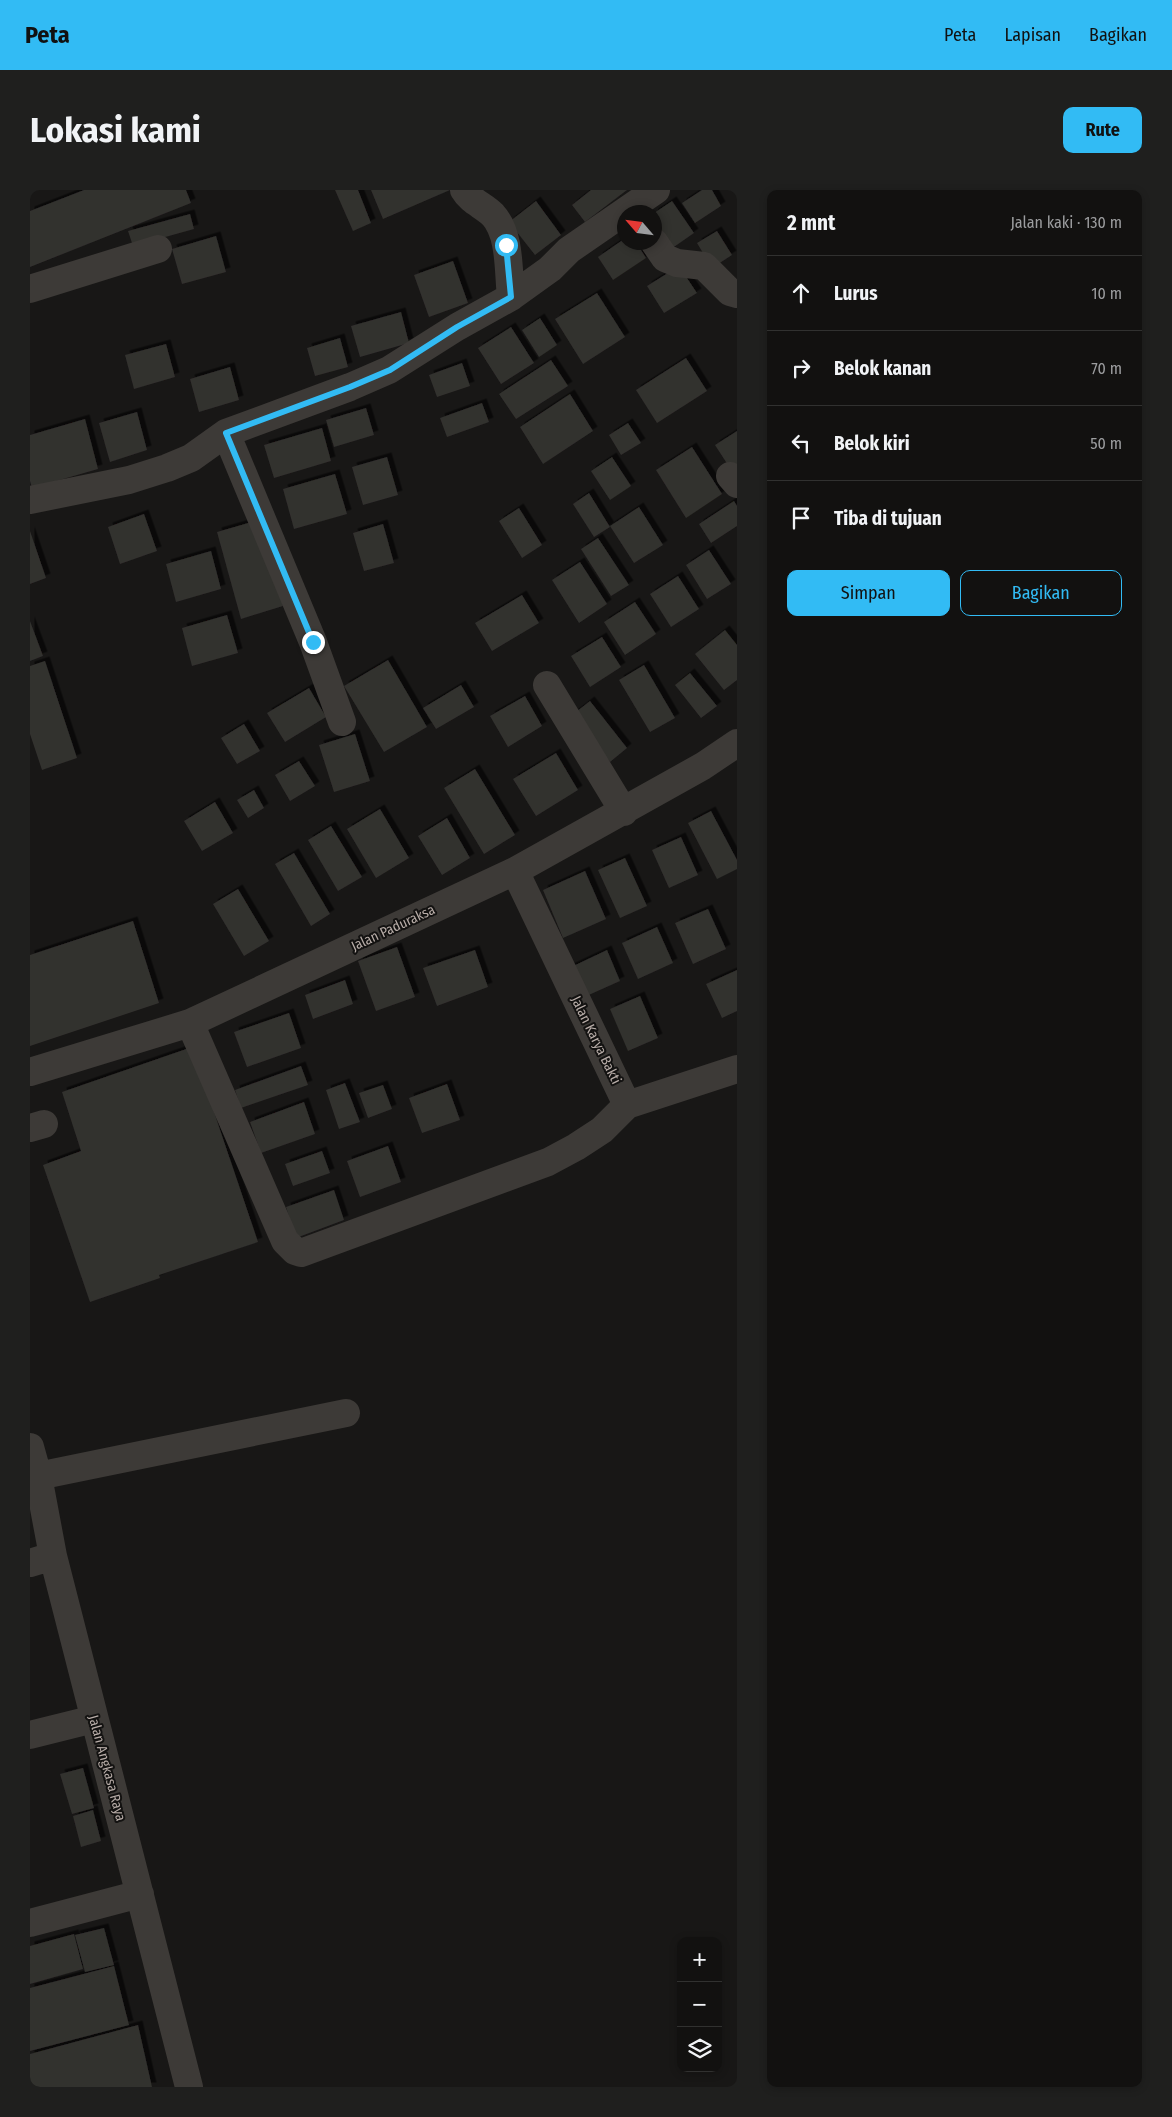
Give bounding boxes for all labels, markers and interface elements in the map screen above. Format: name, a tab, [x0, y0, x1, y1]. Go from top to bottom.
text: Peta	[25, 21, 70, 49]
text: Peta	[944, 24, 976, 46]
text: Lapisan	[1004, 24, 1061, 46]
text: Bagikan	[1089, 24, 1147, 46]
button: Rute	[1063, 107, 1142, 153]
text: Lokasi kami	[30, 109, 201, 151]
north arrow	[617, 205, 662, 250]
text: 2 mnt	[787, 210, 836, 236]
text: Jalan kaki · 130 m	[1010, 213, 1122, 232]
route start	[495, 234, 518, 257]
icon: ahead	[787, 279, 815, 307]
text: Lurus	[834, 282, 878, 305]
text: 10 m	[1091, 284, 1122, 303]
icon: right	[787, 354, 815, 382]
text: Belok kanan	[834, 357, 931, 380]
text: 70 m	[1091, 359, 1122, 378]
icon: left	[787, 429, 815, 457]
text: Belok kiri	[834, 432, 910, 455]
text: 50 m	[1090, 434, 1122, 453]
icon: arrive	[787, 504, 815, 532]
text: Tiba di tujuan	[834, 507, 942, 530]
button: Simpan	[787, 570, 950, 616]
button: Bagikan	[960, 570, 1122, 616]
route end	[302, 631, 325, 654]
street label: Jalan Paduraksa	[348, 901, 438, 955]
street label: Jalan Karya Bakti	[567, 993, 625, 1087]
street label: Jalan Angkasa Raya	[85, 1713, 129, 1823]
map controls	[677, 1937, 722, 2072]
button: +	[677, 1937, 722, 1982]
button: −	[677, 1982, 722, 2027]
button: layers	[677, 2027, 722, 2072]

